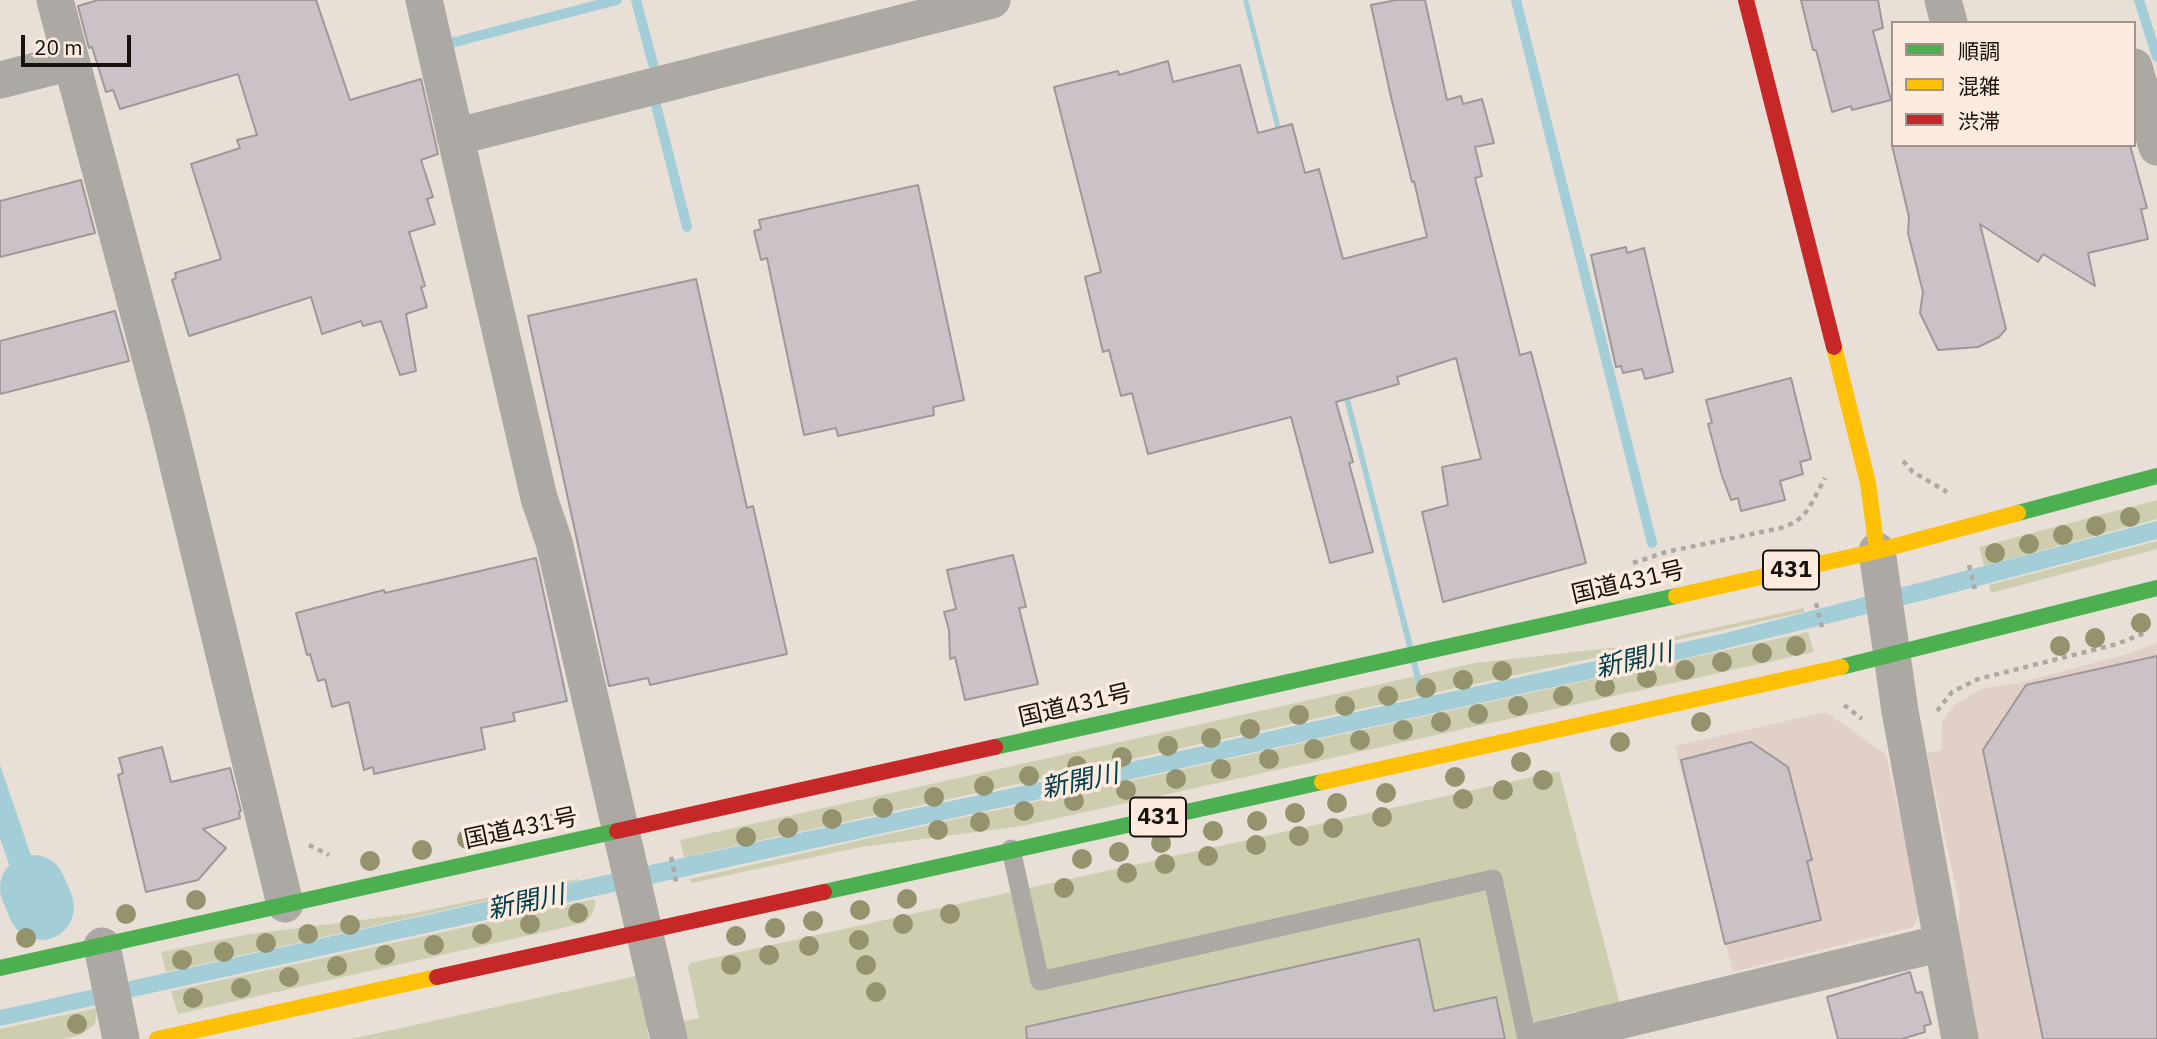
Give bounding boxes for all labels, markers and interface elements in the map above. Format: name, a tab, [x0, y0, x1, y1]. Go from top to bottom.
scale bar	[24, 21, 135, 65]
legend	[1891, 21, 2136, 147]
text: 20 m	[34, 33, 83, 61]
text: 順調	[1958, 37, 2000, 65]
text: 混雑	[1958, 72, 2000, 100]
text: 渋滞	[1958, 107, 2000, 135]
road number: 431	[1763, 550, 1819, 590]
street label: 国道431号	[1569, 556, 1687, 610]
water label: 新開川	[1592, 637, 1676, 685]
street label: 国道431号	[1016, 679, 1134, 733]
water label: 新開川	[1039, 759, 1121, 805]
road number: 431	[1130, 797, 1186, 836]
street label: 国道431号	[462, 803, 580, 855]
water label: 新開川	[485, 880, 567, 926]

